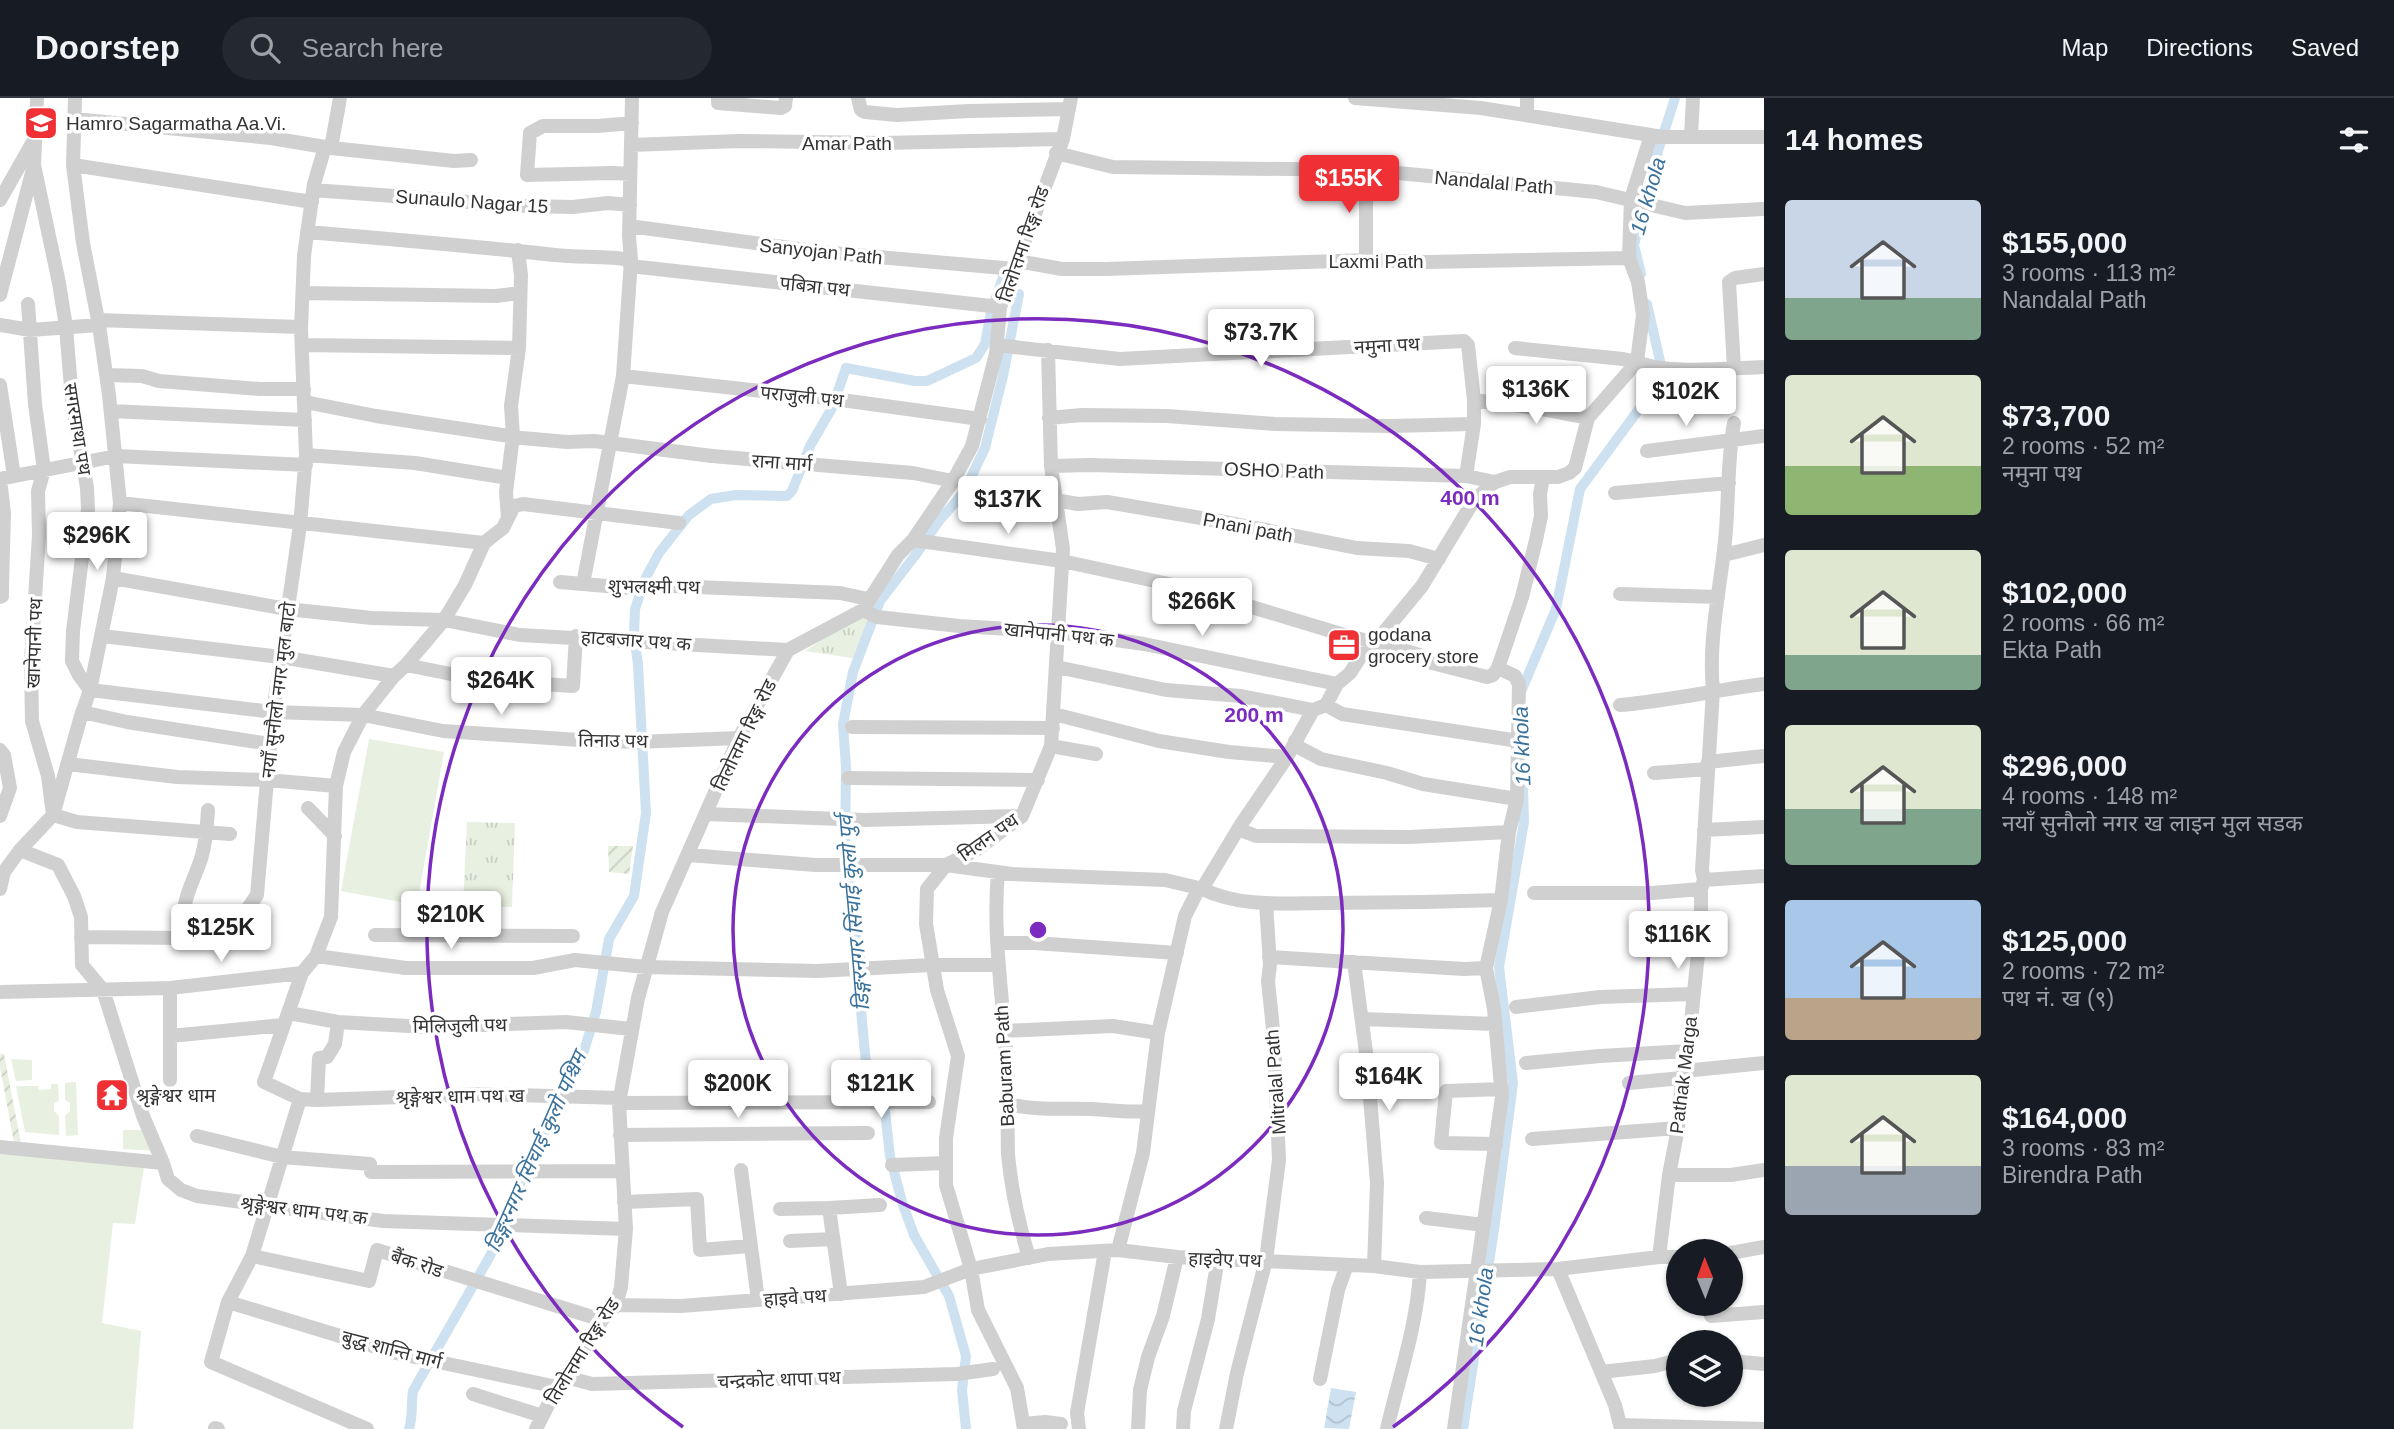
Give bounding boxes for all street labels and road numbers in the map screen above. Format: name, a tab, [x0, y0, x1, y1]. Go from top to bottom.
street label: Amar Path	[802, 133, 892, 154]
street label: Nandalal Path	[1434, 167, 1554, 198]
street label: तिलोत्तमा रिङ्ग रोड	[994, 183, 1053, 305]
street label: Sunaulo Nagar 15	[395, 186, 549, 217]
street label: Sanyojan Path	[758, 235, 884, 268]
street label: Laxmi Path	[1328, 251, 1424, 272]
street label: पबित्रा पथ	[779, 272, 852, 301]
street label: नमुना पथ	[1354, 333, 1421, 360]
street label: सगरमाथा पथ	[60, 382, 95, 477]
street label: पराजुली पथ	[759, 382, 845, 413]
street label: राना मार्ग	[751, 449, 814, 475]
street label: OSHO Path	[1223, 458, 1324, 483]
street label: Pnani path	[1201, 509, 1295, 546]
street label: शुभलक्ष्मी पथ	[608, 575, 701, 600]
street label: खानेपानी पथ	[21, 597, 47, 689]
street label: नयाँ सुनौलो नगर मुल बाटो	[256, 600, 302, 780]
street label: खानेपानी पथ क	[1003, 617, 1115, 651]
street label: हाटबजार पथ क	[580, 626, 692, 655]
street label: तिलोत्तमा रिङ्ग रोड	[708, 675, 781, 794]
street label: तिनाउ पथ	[578, 729, 649, 752]
street label: मिलन पथ	[954, 809, 1023, 865]
street label: Baburam Path	[991, 1005, 1018, 1127]
street label: मिलिजुली पथ	[413, 1014, 508, 1039]
street label: Pathak Marga	[1666, 1015, 1701, 1135]
street label: Mitralal Path	[1261, 1029, 1290, 1135]
street label: श्रृङ्गेश्वर धाम पथ ख	[396, 1084, 525, 1110]
street label: श्रृङ्गेश्वर धाम पथ क	[239, 1191, 369, 1231]
street label: बैंक रोड	[388, 1244, 447, 1282]
street label: हाइवेए पथ	[1188, 1247, 1263, 1271]
street label: हाइवे पथ	[763, 1284, 828, 1310]
street label: तिलोत्तमा रिङ्ग रोड	[541, 1294, 624, 1408]
street label: बुद्ध शान्ति मार्ग	[339, 1325, 446, 1375]
street label: चन्द्रकोट थापा पथ	[717, 1367, 842, 1392]

